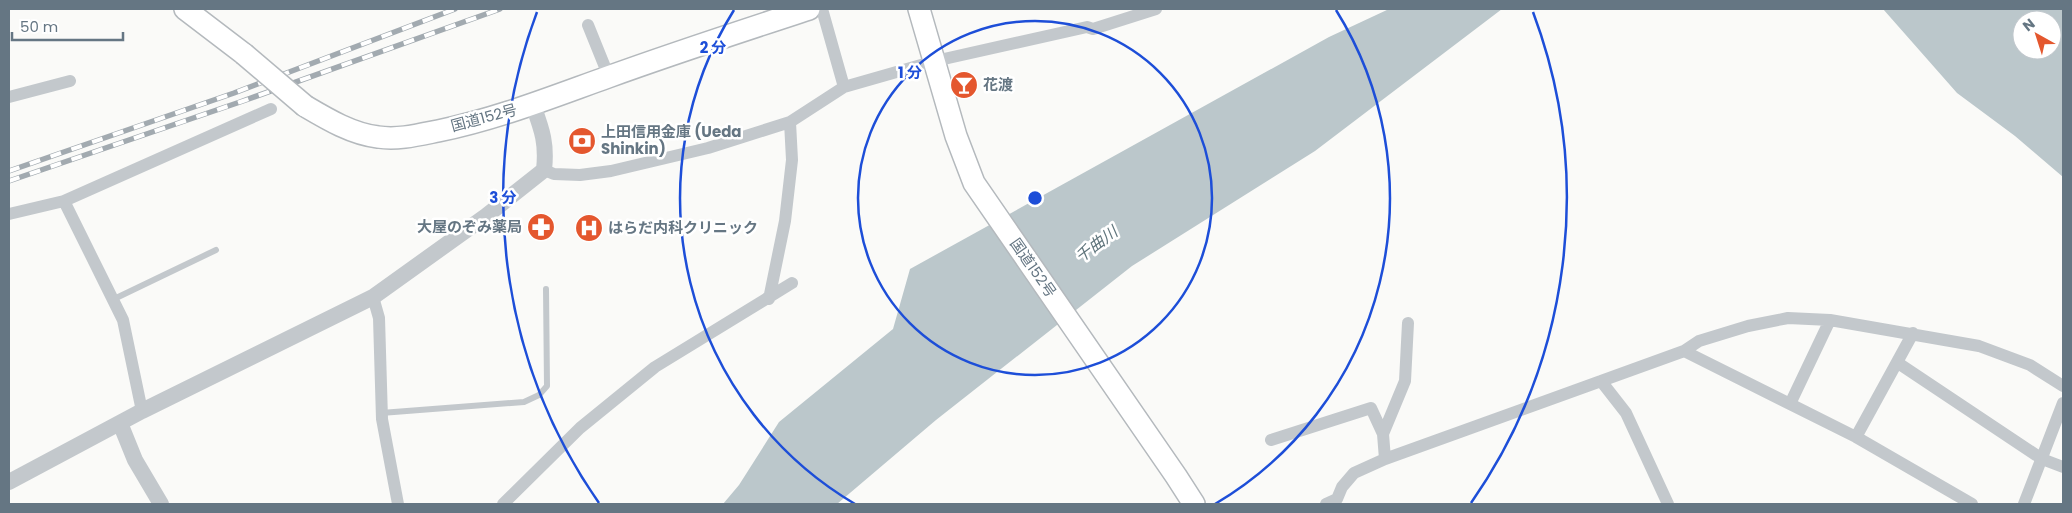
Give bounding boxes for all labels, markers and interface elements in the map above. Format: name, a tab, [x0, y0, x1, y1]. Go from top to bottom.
scale bar	[12, 10, 124, 42]
north arrow	[2012, 10, 2062, 60]
text: N	[2018, 14, 2039, 36]
text: 50 m	[20, 16, 58, 37]
text: 2 分	[700, 37, 726, 58]
text: 1 分	[898, 62, 922, 83]
bar icon: 花渡	[949, 70, 979, 100]
place label: 花渡	[983, 74, 1013, 95]
street label: 国道152号	[448, 99, 519, 136]
place label: 上田信用金庫 (Ueda Shinkin)	[601, 121, 742, 159]
bank icon: 上田信用金庫 (Ueda Shinkin)	[567, 126, 597, 156]
text: 3 分	[489, 187, 517, 208]
centre of rings	[1026, 189, 1044, 207]
pharmacy icon: 大屋のぞみ薬局	[526, 212, 556, 242]
hospital icon: はらだ内科クリニック	[574, 213, 604, 243]
place label: 大屋のぞみ薬局	[417, 216, 522, 237]
place label: はらだ内科クリニック	[608, 217, 758, 238]
water label: 千曲川	[1070, 220, 1124, 268]
street label: 国道152号	[1005, 234, 1061, 302]

